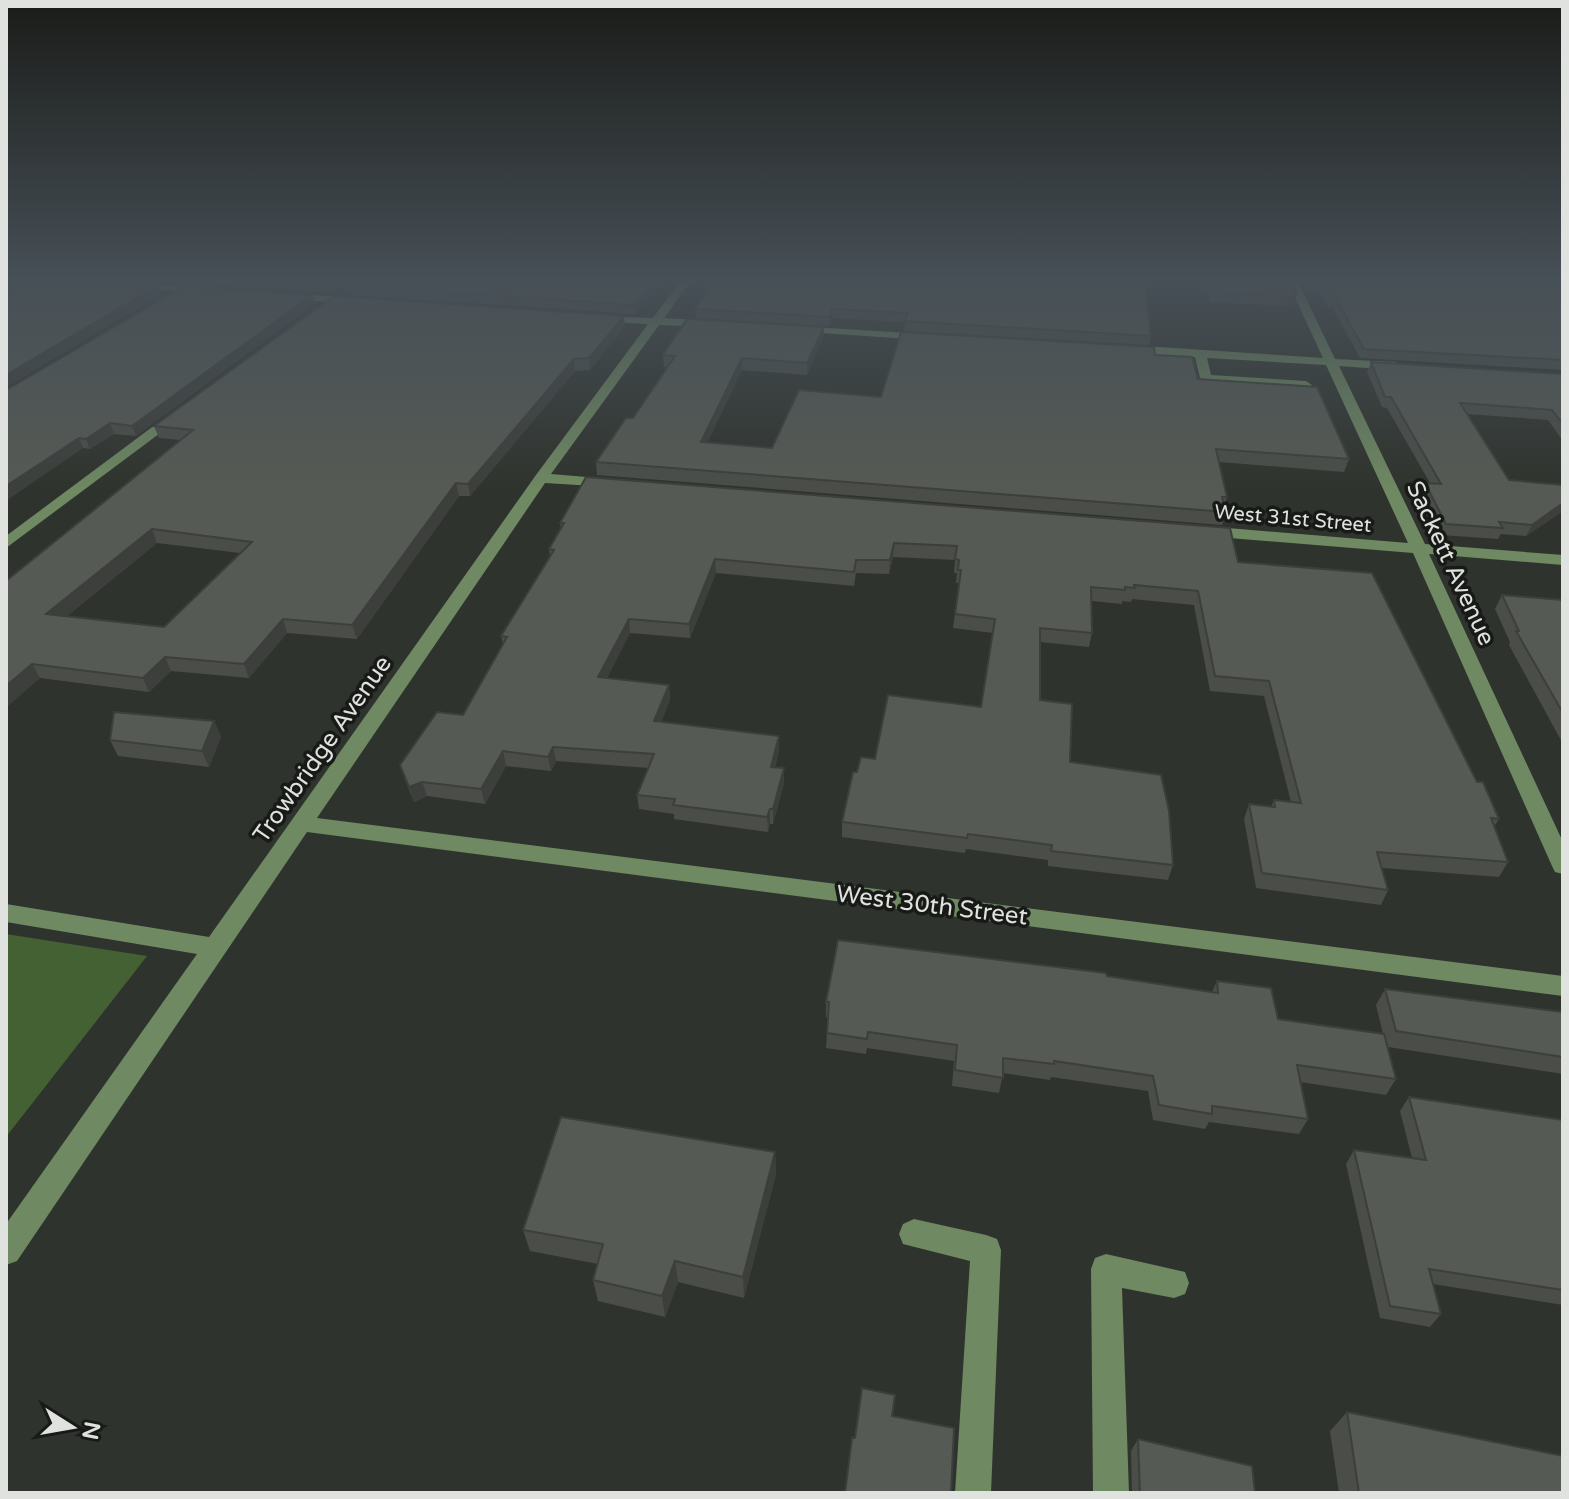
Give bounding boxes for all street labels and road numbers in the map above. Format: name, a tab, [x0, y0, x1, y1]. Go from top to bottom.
street label: Sackett Avenue	[1400, 476, 1501, 650]
street label: West 31st Street	[1213, 500, 1373, 538]
street label: Trowbridge Avenue	[247, 650, 398, 848]
street label: West 30th Street	[835, 879, 1029, 932]

